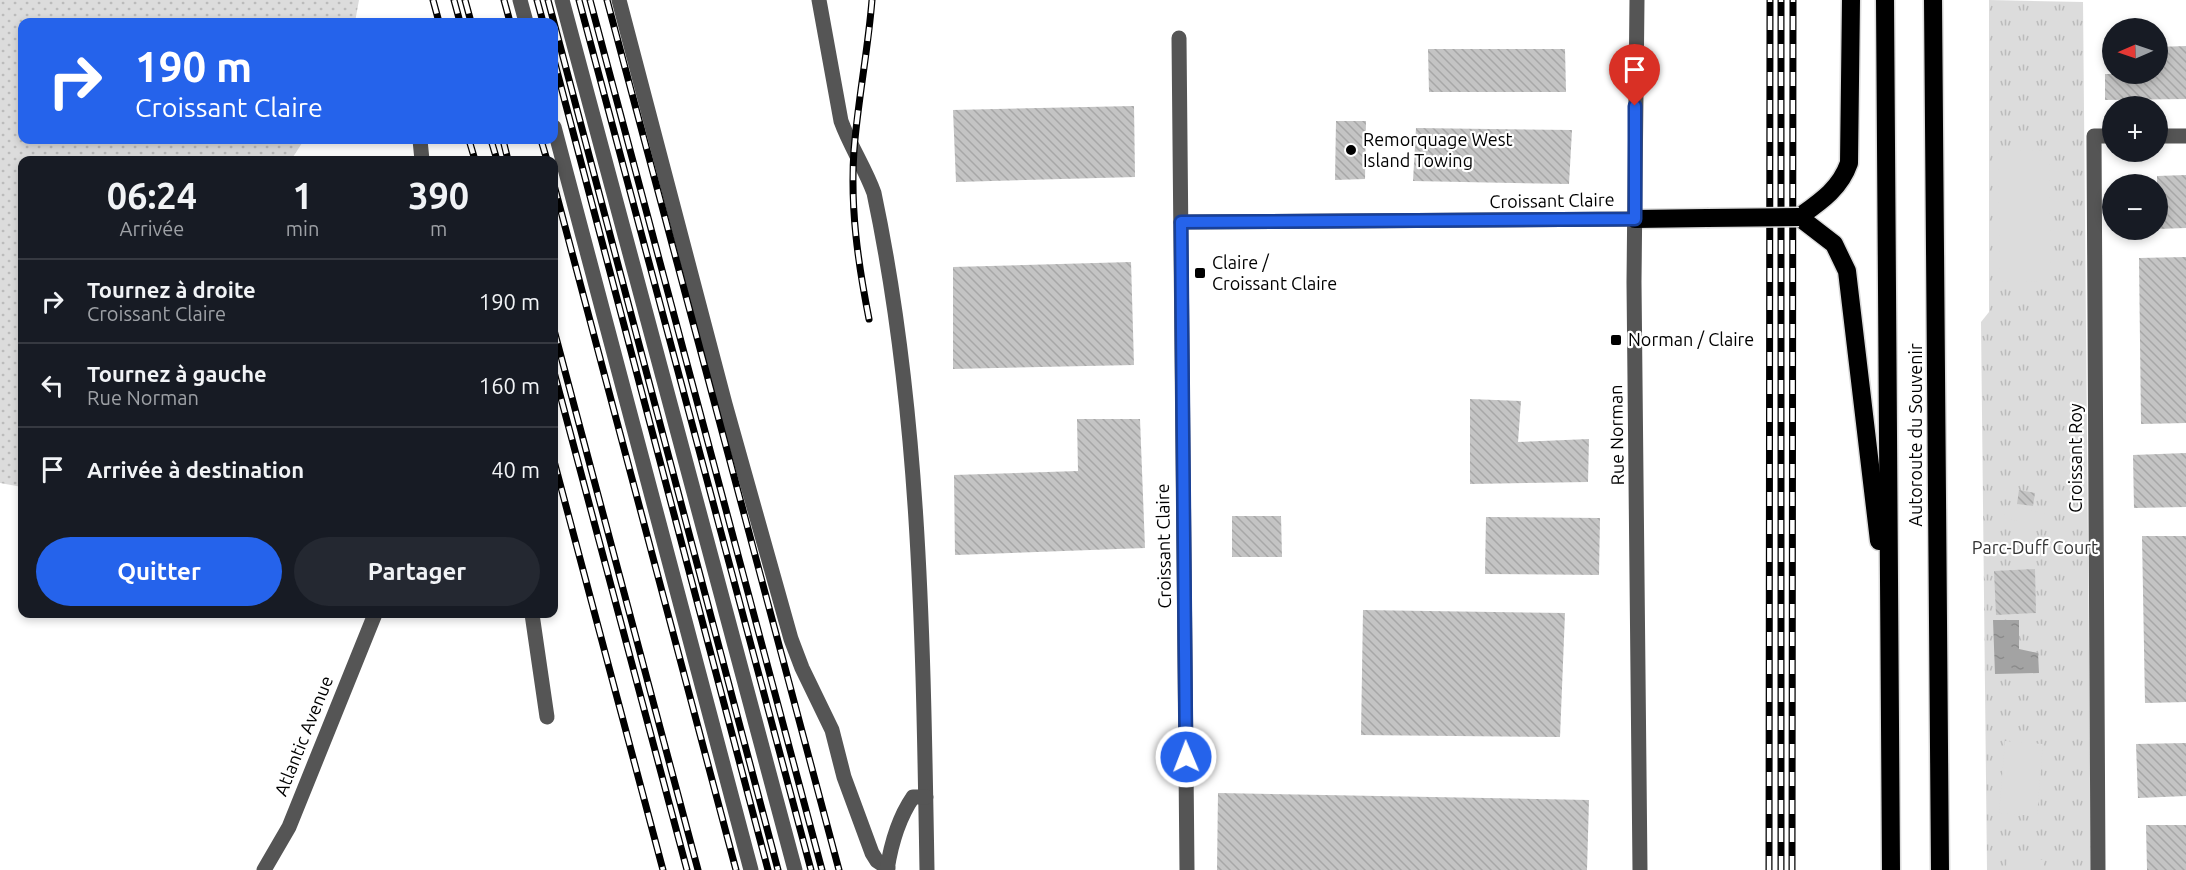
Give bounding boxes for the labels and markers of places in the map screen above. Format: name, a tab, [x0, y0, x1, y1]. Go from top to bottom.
pin	[1609, 44, 1660, 106]
place label: Remorquage West Island Towing	[1363, 129, 1513, 170]
marker: Remorquage West Island Towing	[1344, 143, 1358, 157]
place label: Claire / Croissant Claire	[1212, 252, 1337, 293]
marker: Claire / Croissant Claire	[1193, 266, 1207, 280]
place label: Norman / Claire	[1628, 329, 1754, 349]
marker: Norman / Claire	[1609, 333, 1623, 347]

